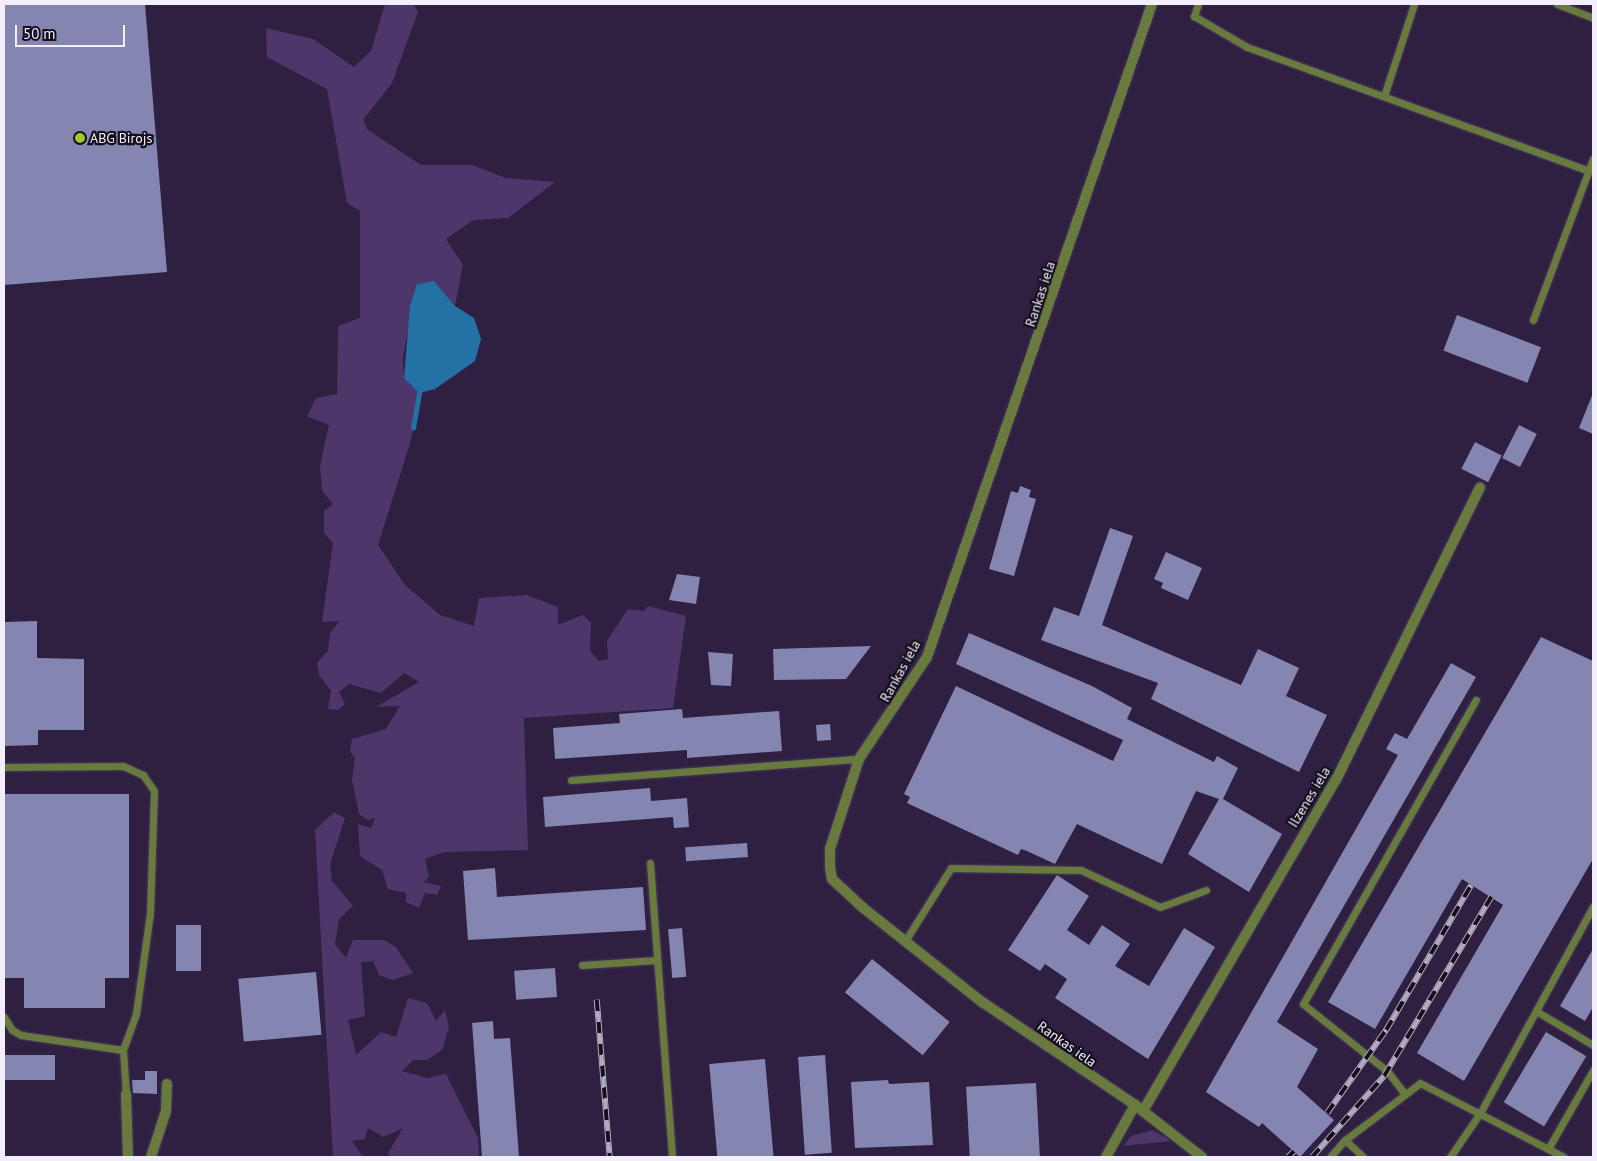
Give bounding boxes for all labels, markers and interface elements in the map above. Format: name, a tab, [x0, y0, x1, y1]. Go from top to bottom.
scale bar	[18, 15, 128, 47]
text: 50 m	[23, 24, 56, 43]
place label: ABG Birojs	[90, 130, 152, 146]
marker: ABG Birojs	[74, 132, 86, 144]
street label: Rankas iela	[1022, 259, 1058, 329]
street label: Rankas iela	[876, 637, 924, 705]
street label: Ilzenes iela	[1284, 764, 1334, 830]
street label: Rankas iela	[1034, 1018, 1100, 1070]

